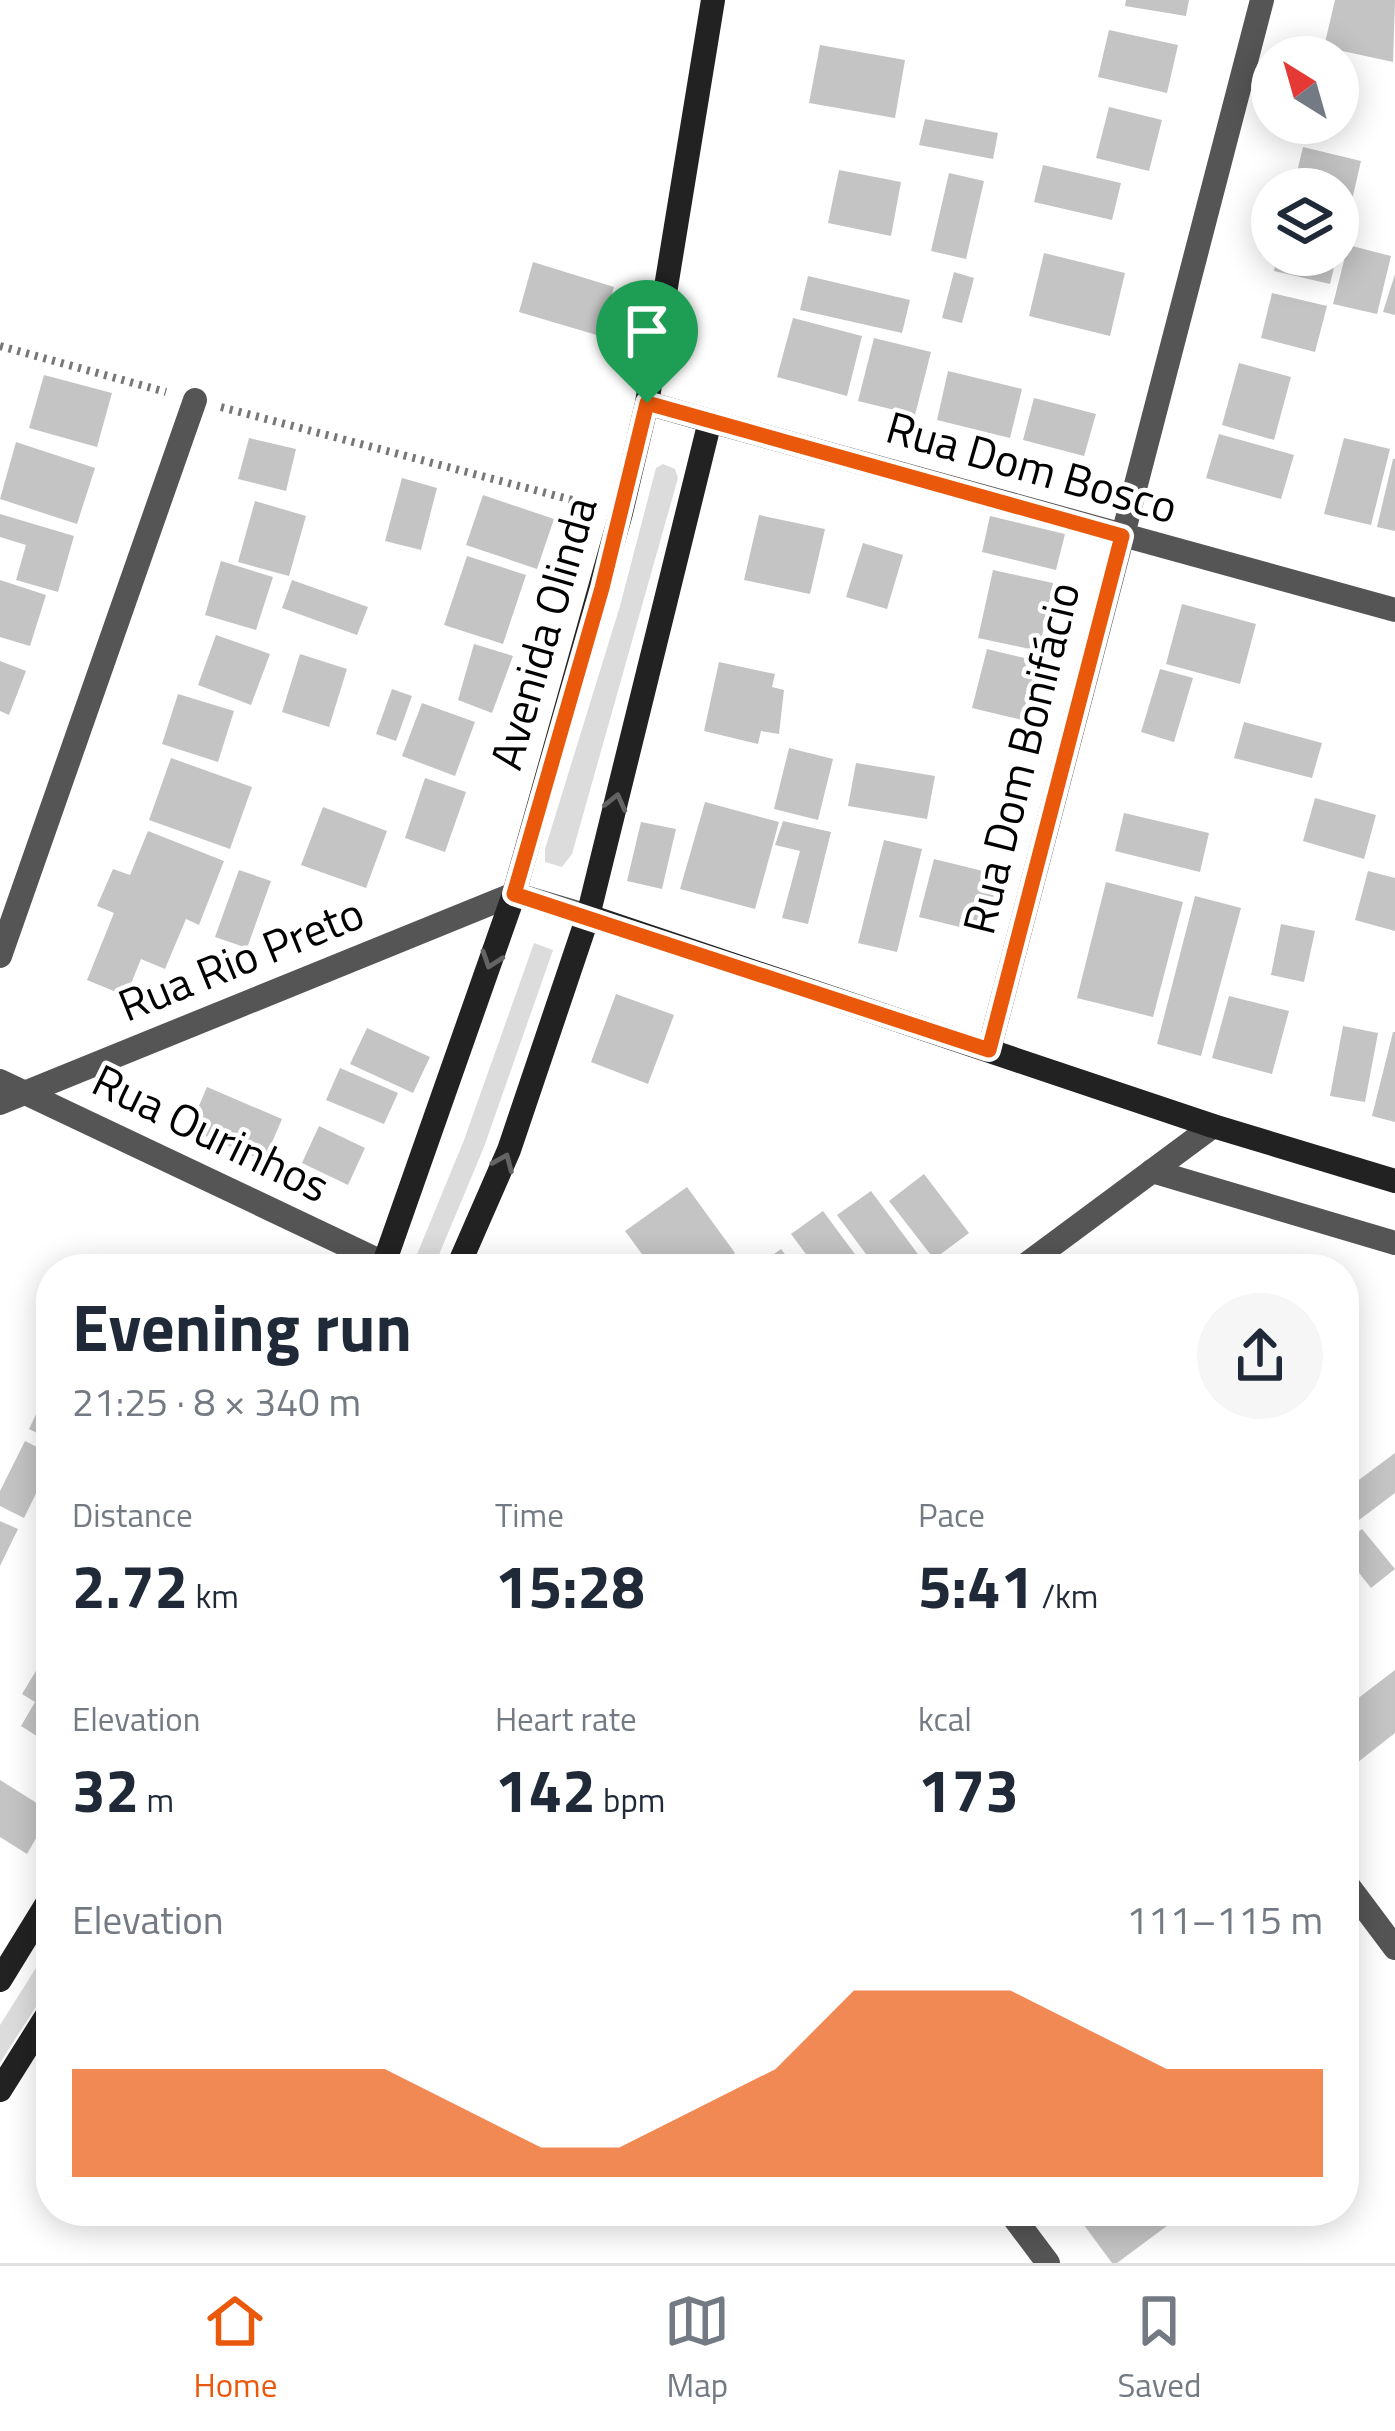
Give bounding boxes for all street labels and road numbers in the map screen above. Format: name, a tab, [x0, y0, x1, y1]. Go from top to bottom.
street label: Rua Dom Bosco	[879, 392, 1186, 540]
street label: Avenida Olinda	[471, 488, 613, 777]
street label: Rua Dom Bonifácio	[943, 575, 1097, 941]
street label: Rua Rio Preto	[108, 878, 373, 1038]
street label: Rua Ourinhos	[82, 1045, 341, 1219]

